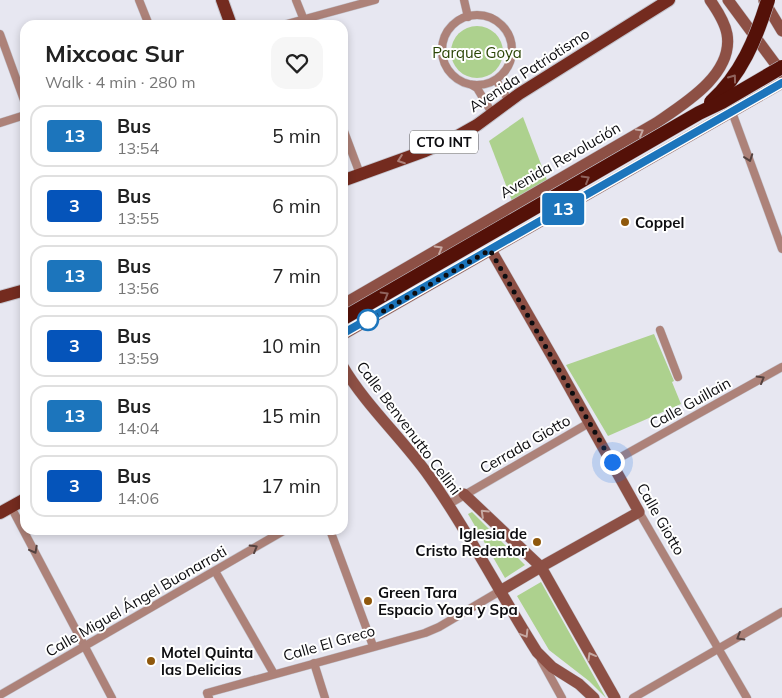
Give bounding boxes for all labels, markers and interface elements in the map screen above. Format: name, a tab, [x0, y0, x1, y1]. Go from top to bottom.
street label: Avenida Patriotismo	[465, 24, 593, 116]
button: heart	[271, 37, 323, 89]
text: Mixcoac Sur	[45, 38, 184, 68]
park label: Parque Goya	[432, 43, 522, 62]
text: Walk · 4 min · 280 m	[45, 72, 196, 92]
one-way arrow	[726, 74, 736, 83]
text: Bus	[117, 114, 151, 138]
street label: Avenida Revolución	[496, 118, 624, 202]
text: 13	[64, 124, 85, 147]
text: 5 min	[272, 124, 321, 148]
one-way arrow	[635, 129, 644, 139]
road number: CTO INT	[410, 130, 478, 154]
text: 13:54	[117, 138, 159, 158]
one-way arrow	[743, 153, 753, 162]
one-way arrow	[398, 154, 406, 164]
one-way arrow	[581, 175, 590, 185]
text: Bus	[117, 184, 151, 208]
line badge: 13	[540, 193, 586, 225]
text: 3	[69, 194, 80, 217]
text: 6 min	[272, 194, 321, 218]
text: 13	[552, 197, 574, 220]
text: 13:55	[117, 208, 159, 228]
place label: Coppel	[635, 213, 684, 232]
marker: Coppel	[619, 216, 631, 228]
one-way arrow	[434, 245, 443, 255]
text: Bus	[117, 254, 151, 278]
text: 13	[64, 264, 85, 287]
text: 7 min	[272, 264, 321, 288]
text: 13:56	[117, 278, 159, 298]
one-way arrow	[380, 291, 389, 301]
unlabelled marker	[357, 309, 379, 331]
text: Bus	[117, 324, 151, 348]
text: 3	[69, 334, 80, 357]
text: 10 min	[261, 334, 321, 358]
text: 13:59	[117, 348, 159, 368]
street label: Calle Benvenutto Cellini	[353, 357, 465, 499]
street label: Calle Guillain	[646, 373, 734, 433]
one-way arrow	[756, 376, 765, 386]
text: Bus	[117, 394, 151, 418]
text: 13	[64, 404, 85, 427]
text: 15 min	[261, 404, 321, 428]
street label: Cerrada Giotto	[476, 410, 574, 478]
text: 14:04	[117, 418, 159, 438]
your location	[600, 450, 625, 475]
text: Bus	[117, 464, 151, 488]
text: 3	[69, 474, 80, 497]
text: 17 min	[261, 474, 321, 498]
street label: Calle Giotto	[633, 480, 689, 558]
text: 14:06	[117, 488, 159, 508]
one-way arrow	[481, 510, 490, 519]
place label: Iglesia de Cristo Redentor	[415, 524, 527, 560]
marker: Iglesia de Cristo Redentor	[531, 536, 543, 548]
street label: Calle Miguel Ángel Buonarroti	[42, 541, 230, 661]
one-way arrow	[249, 544, 258, 554]
one-way arrow	[28, 545, 38, 554]
place label: Green Tara Espacio Yoga y Spa	[378, 583, 518, 619]
marker: Green Tara Espacio Yoga y Spa	[362, 595, 374, 607]
street label: Calle El Greco	[281, 621, 377, 665]
one-way arrow	[519, 628, 529, 637]
one-way arrow	[737, 630, 746, 640]
place label: Motel Quinta las Delicias	[161, 643, 253, 679]
one-way arrow	[587, 652, 597, 661]
marker: Motel Quinta las Delicias	[145, 655, 157, 667]

